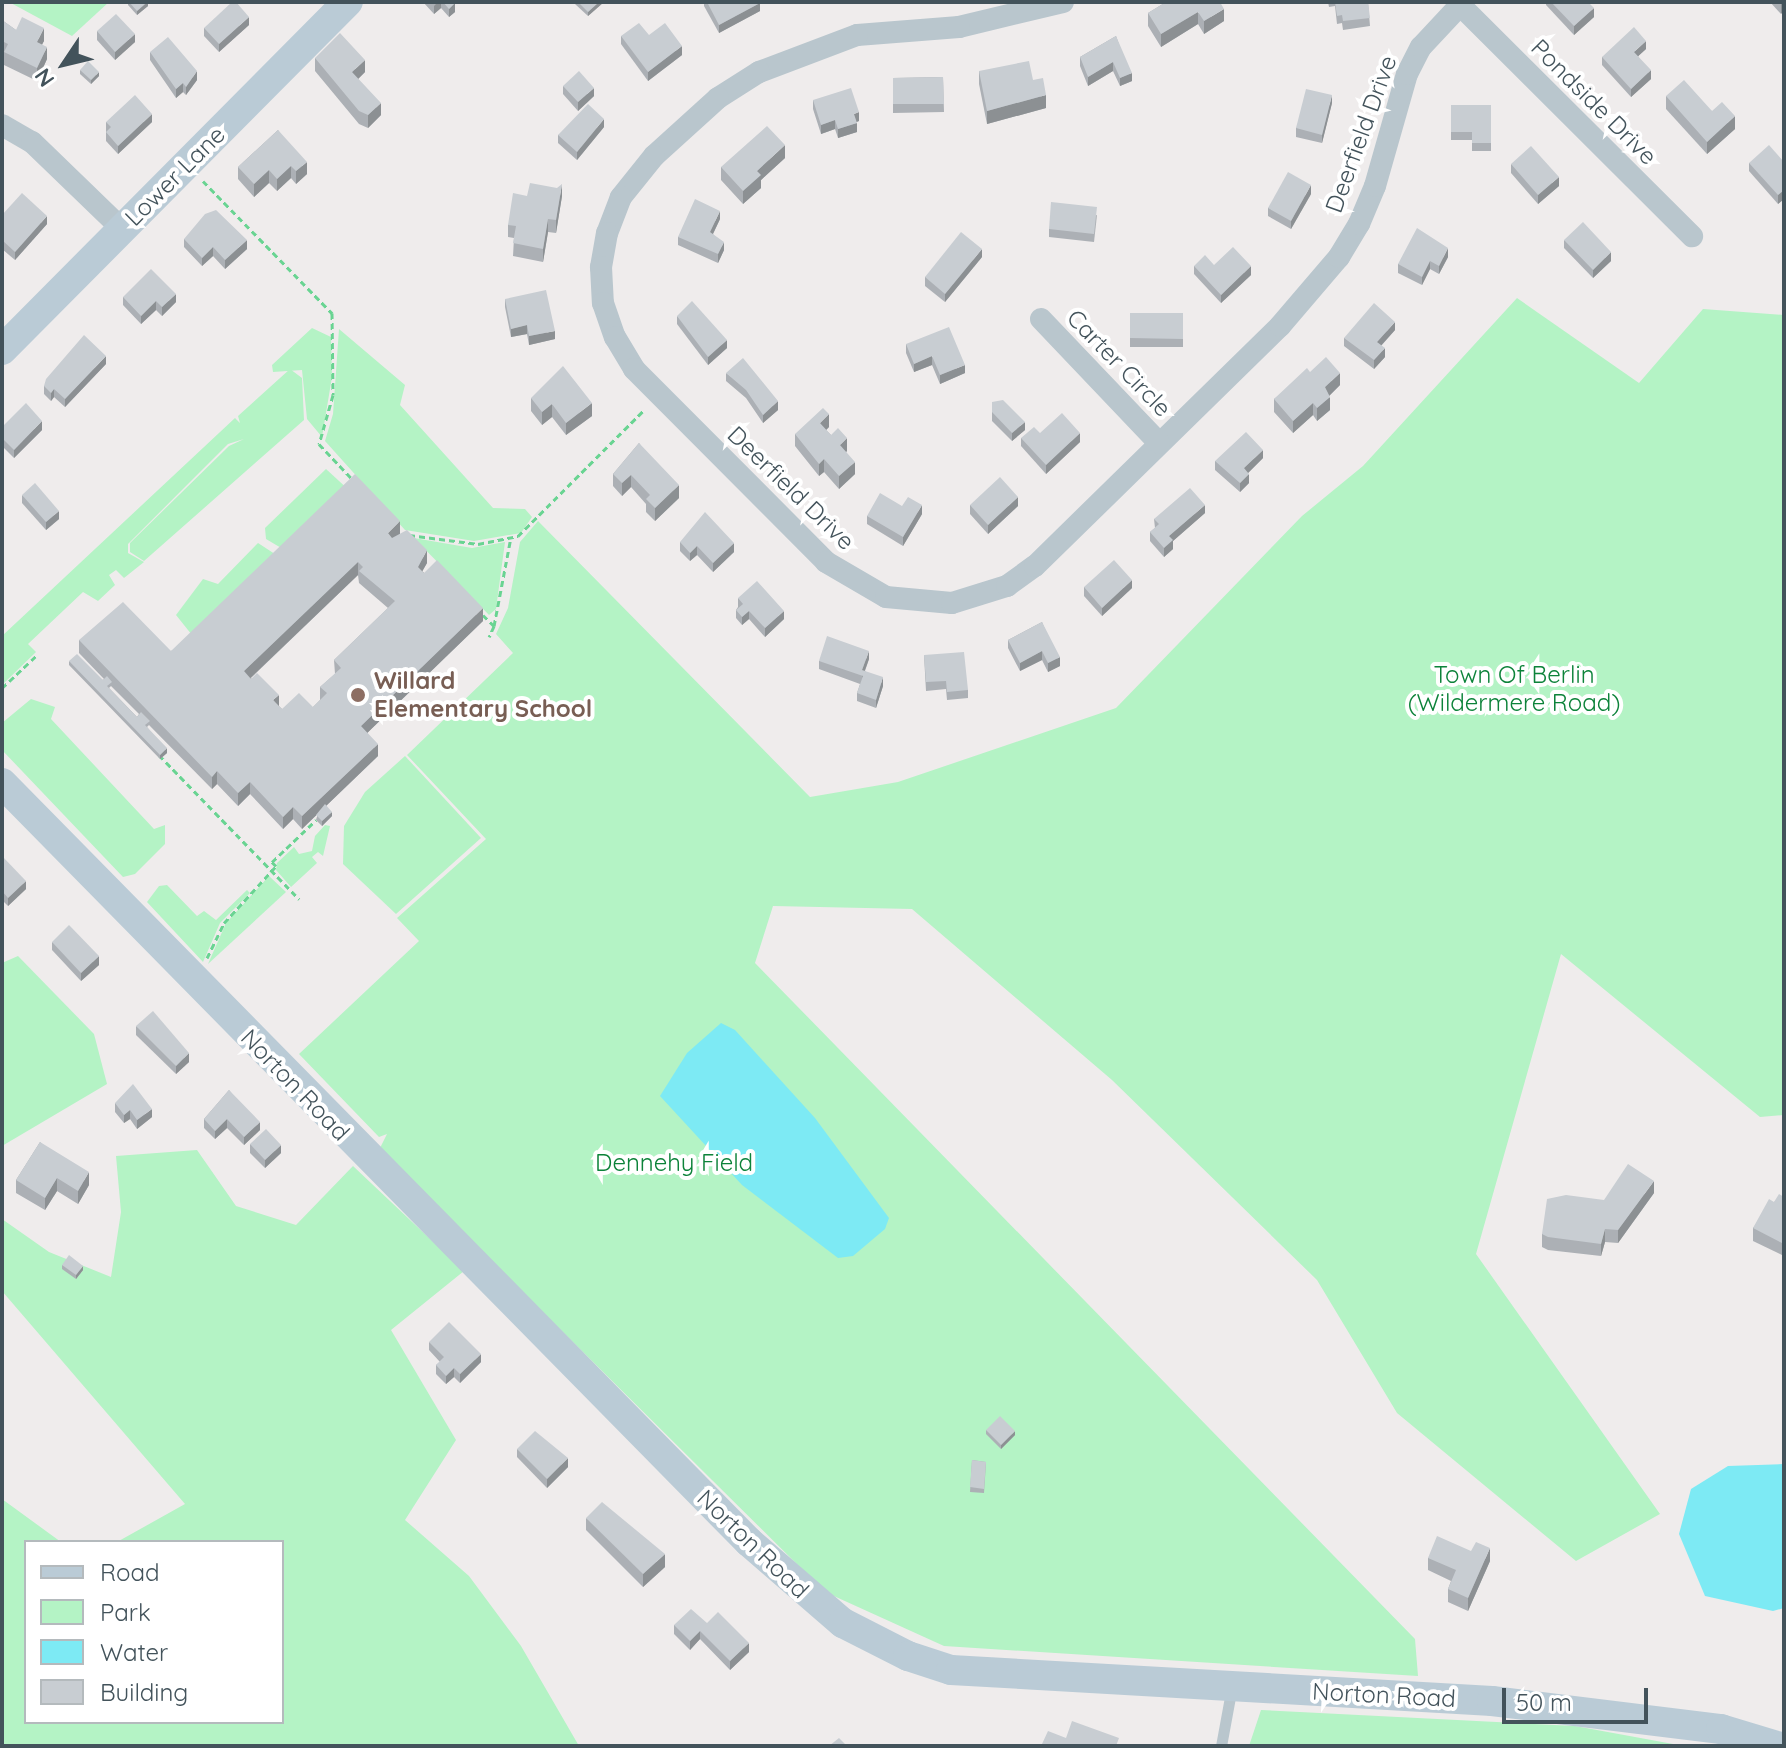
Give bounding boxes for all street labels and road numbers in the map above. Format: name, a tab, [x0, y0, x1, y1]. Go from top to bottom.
street label: Pondside Drive	[1525, 33, 1663, 171]
street label: Deerfield Drive	[1319, 51, 1403, 217]
street label: Lower Lane	[119, 120, 231, 232]
street label: Carter Circle	[1061, 304, 1177, 422]
street label: Deerfield Drive	[722, 420, 860, 556]
street label: Norton Road	[235, 1023, 355, 1147]
street label: Norton Road	[691, 1484, 815, 1604]
street label: Norton Road	[1312, 1677, 1456, 1713]

